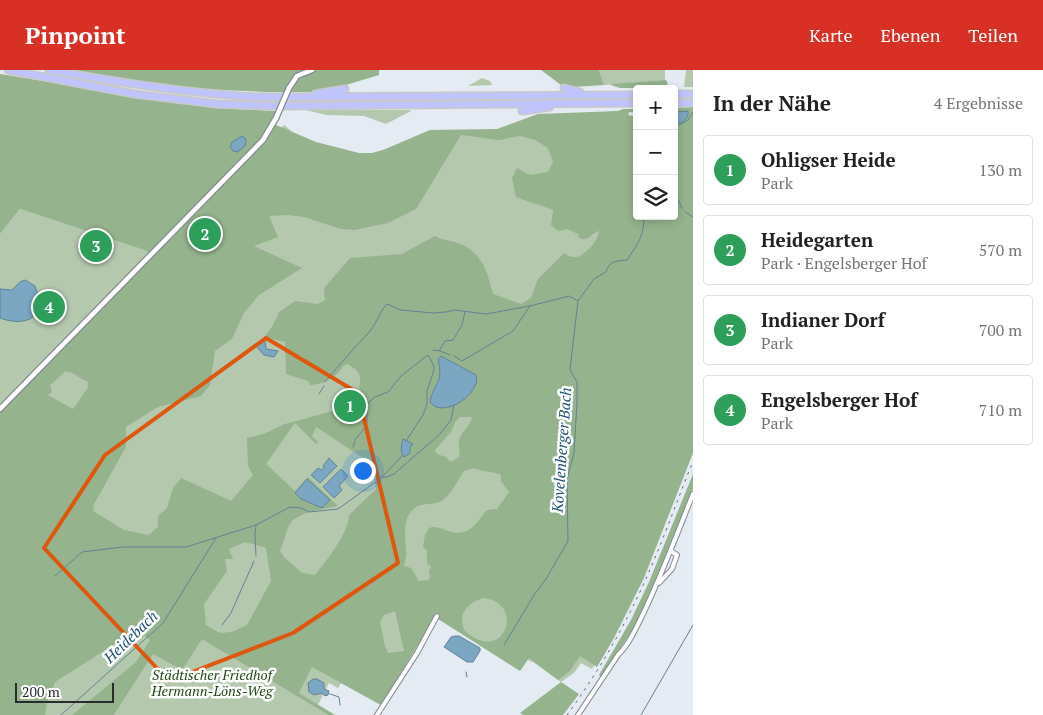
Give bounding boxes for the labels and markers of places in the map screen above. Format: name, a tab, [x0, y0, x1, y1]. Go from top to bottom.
pin: 2	[189, 215, 221, 253]
pin: 3	[80, 227, 112, 265]
pin: 4	[33, 288, 65, 326]
pin: 1	[334, 387, 366, 425]

